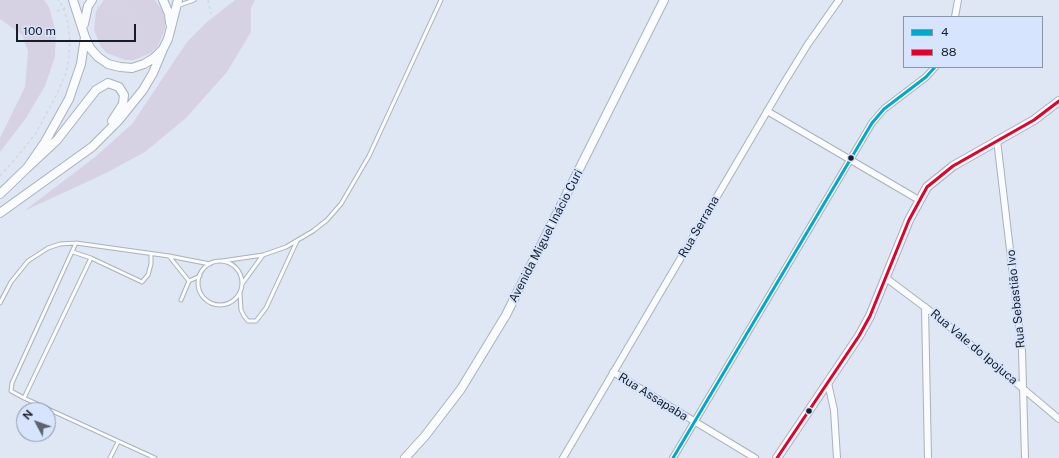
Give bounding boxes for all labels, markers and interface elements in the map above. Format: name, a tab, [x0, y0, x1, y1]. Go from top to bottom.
scale bar	[18, 16, 138, 42]
legend	[903, 16, 1043, 68]
text: 100 m	[23, 24, 56, 38]
text: 4	[941, 25, 949, 39]
text: 88	[941, 45, 956, 59]
unlabelled marker	[846, 153, 856, 163]
street label: Avenida Miguel Inácio Curi	[506, 167, 586, 305]
street label: Rua Serrana	[676, 194, 722, 260]
street label: Rua Sebastião Ivo	[1004, 249, 1028, 349]
street label: Rua Vale do Ipojuca	[928, 306, 1020, 388]
street label: Rua Assapaba	[616, 370, 690, 424]
north arrow	[16, 402, 56, 442]
unlabelled marker	[804, 406, 814, 416]
text: N	[20, 408, 35, 422]

